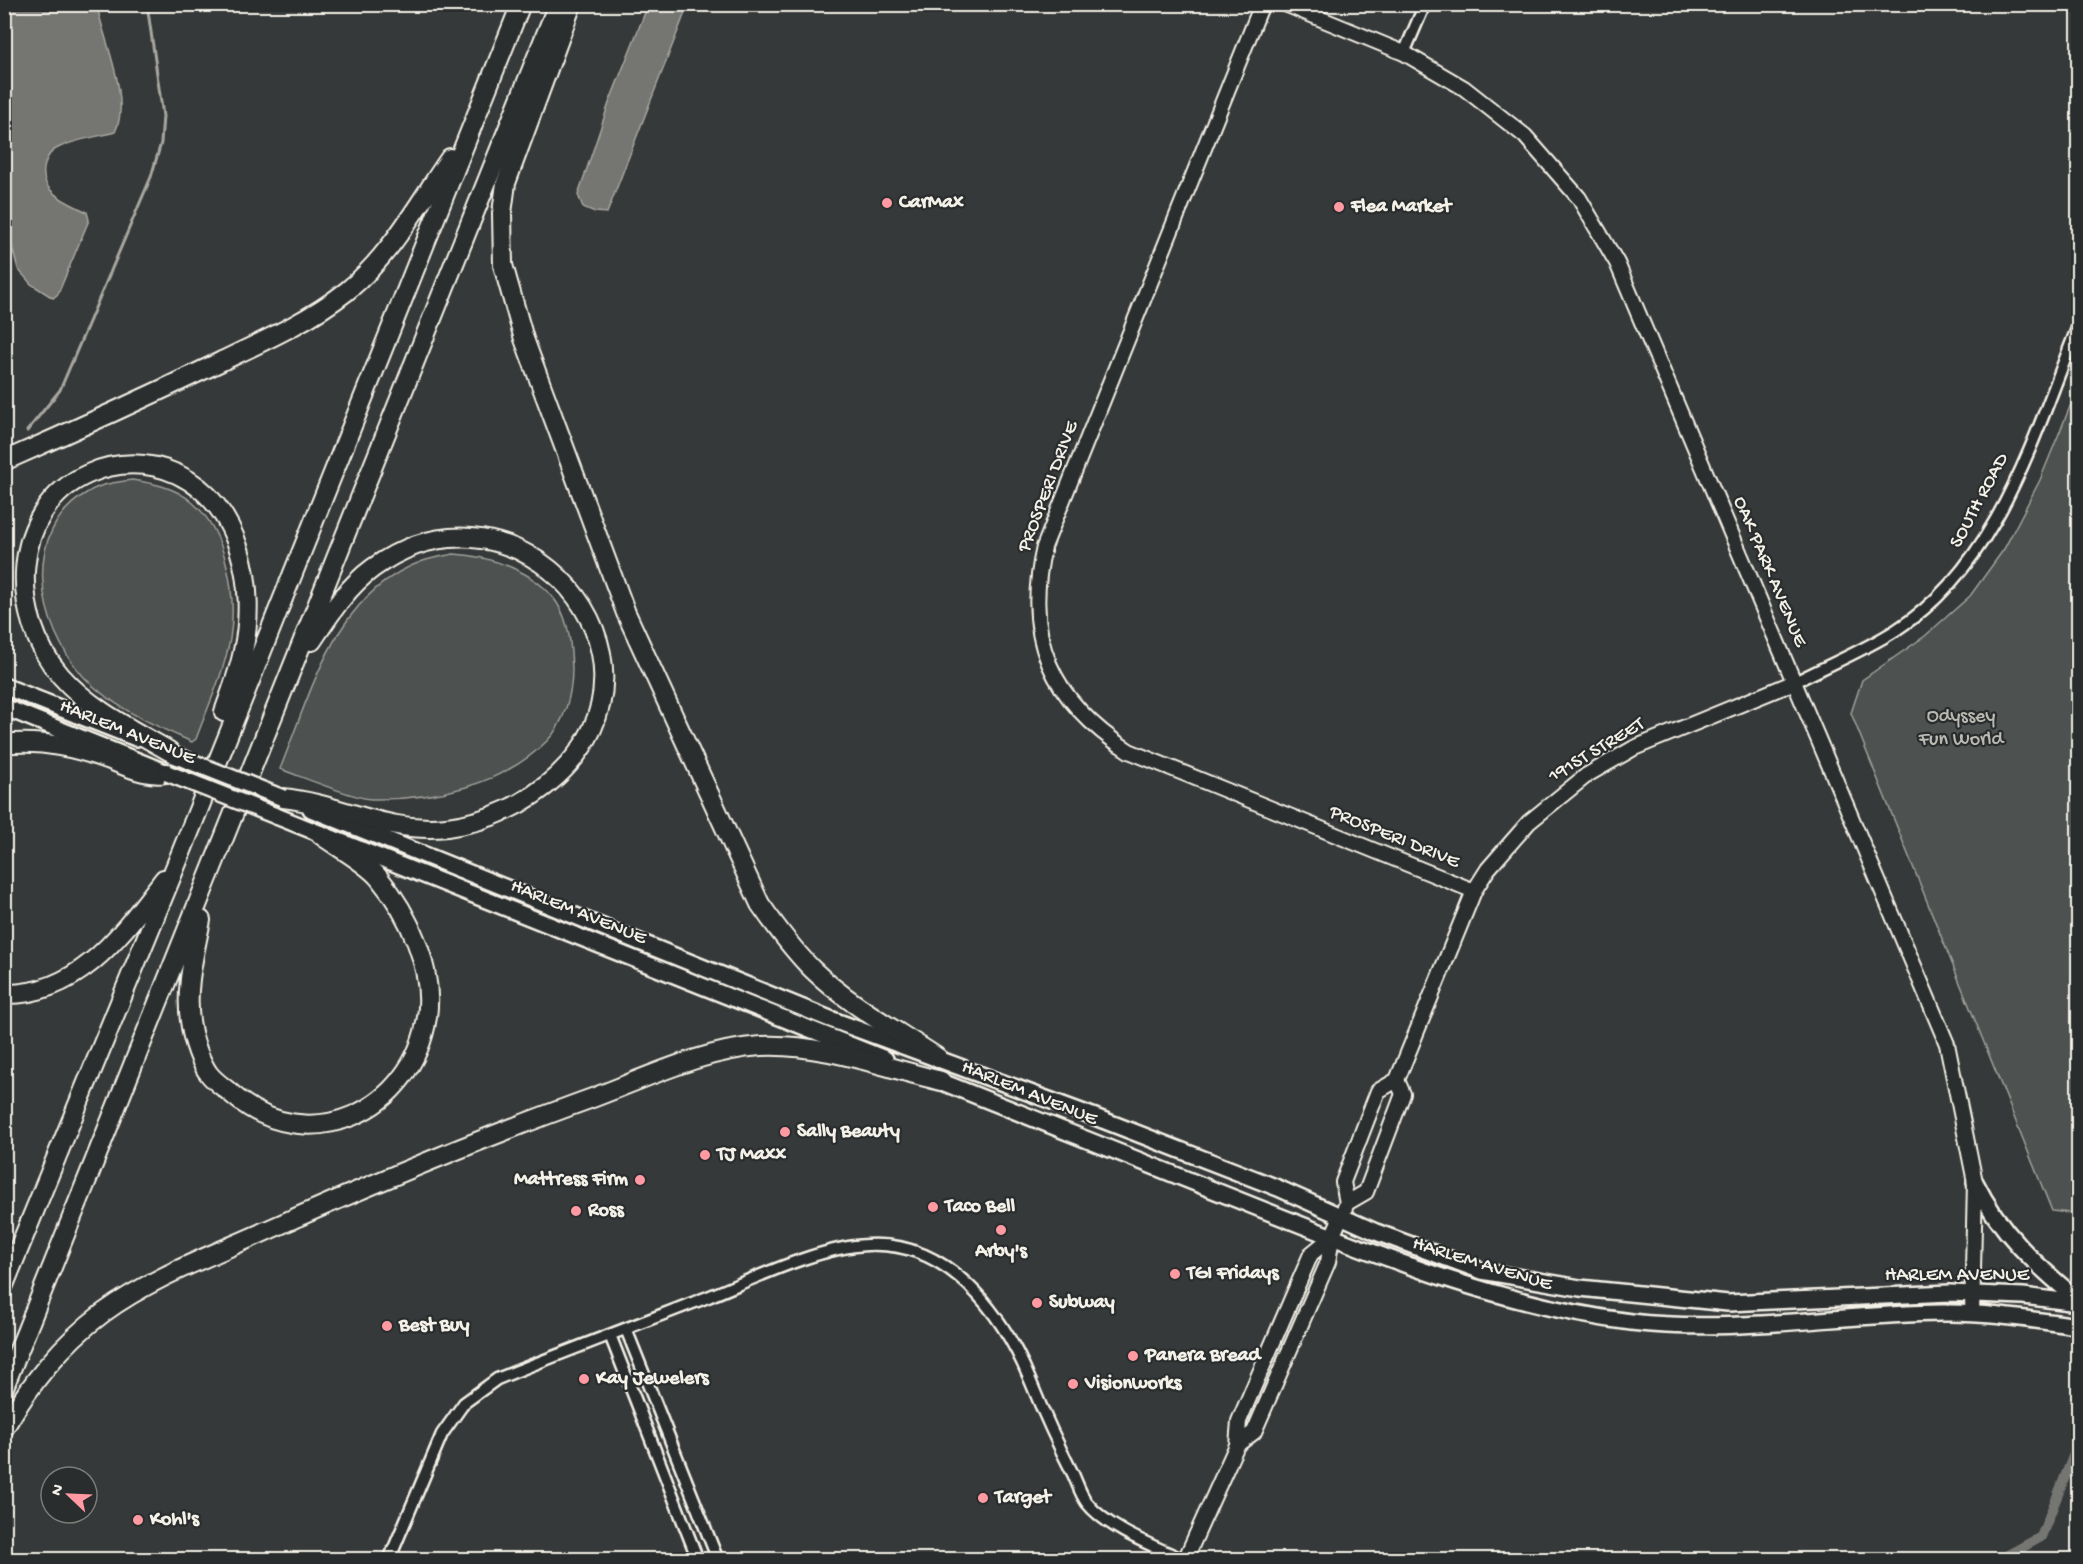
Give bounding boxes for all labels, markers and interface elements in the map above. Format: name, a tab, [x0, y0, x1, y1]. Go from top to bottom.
place label: CarMax	[898, 192, 964, 215]
marker: CarMax	[880, 196, 894, 210]
place label: Flea Market	[1350, 196, 1453, 219]
marker: Flea Market	[1332, 200, 1346, 214]
street label: PROSPERI DRIVE	[1013, 417, 1085, 557]
street label: SOUTH ROAD	[1945, 449, 2015, 552]
street label: OAK PARK AVENUE	[1727, 493, 1812, 652]
street label: HARLEM AVENUE	[56, 695, 200, 771]
park label: Odyssey Fun World	[1918, 706, 2006, 752]
street label: 191ST STREET	[1544, 713, 1650, 789]
street label: PROSPERI DRIVE	[1325, 801, 1464, 875]
street label: HARLEM AVENUE	[507, 875, 651, 951]
street label: HARLEM AVENUE	[958, 1056, 1102, 1132]
place label: Sally Beauty	[797, 1121, 900, 1144]
marker: Sally Beauty	[778, 1125, 792, 1139]
place label: TJ Maxx	[715, 1144, 787, 1167]
marker: TJ Maxx	[698, 1148, 712, 1162]
place label: Mattress Firm	[514, 1169, 629, 1192]
marker: Mattress Firm	[633, 1173, 647, 1187]
place label: Taco Bell	[943, 1196, 1016, 1219]
place label: Ross	[587, 1200, 625, 1223]
marker: Taco Bell	[926, 1200, 940, 1214]
marker: Ross	[569, 1204, 583, 1218]
marker: Arby's	[994, 1223, 1008, 1237]
street label: HARLEM AVENUE	[1410, 1233, 1556, 1298]
place label: Arby's	[974, 1241, 1028, 1264]
place label: TGI Fridays	[1185, 1263, 1280, 1286]
street label: HARLEM AVENUE	[1885, 1265, 2031, 1288]
marker: TGI Fridays	[1168, 1267, 1182, 1281]
place label: Subway	[1049, 1292, 1115, 1315]
marker: Subway	[1030, 1296, 1044, 1310]
place label: Best Buy	[398, 1315, 469, 1338]
marker: Best Buy	[380, 1319, 394, 1333]
place label: Panera Bread	[1144, 1345, 1263, 1368]
marker: Panera Bread	[1126, 1349, 1140, 1363]
place label: Kay Jewelers	[595, 1368, 710, 1391]
marker: Kay Jewelers	[577, 1372, 591, 1386]
place label: Visionworks	[1084, 1373, 1183, 1396]
marker: Visionworks	[1066, 1377, 1080, 1391]
north arrow	[39, 1465, 99, 1525]
text: N	[48, 1481, 69, 1499]
place label: Target	[993, 1487, 1053, 1510]
marker: Target	[976, 1491, 990, 1505]
place label: Kohl's	[149, 1509, 201, 1532]
marker: Kohl's	[131, 1513, 145, 1527]

